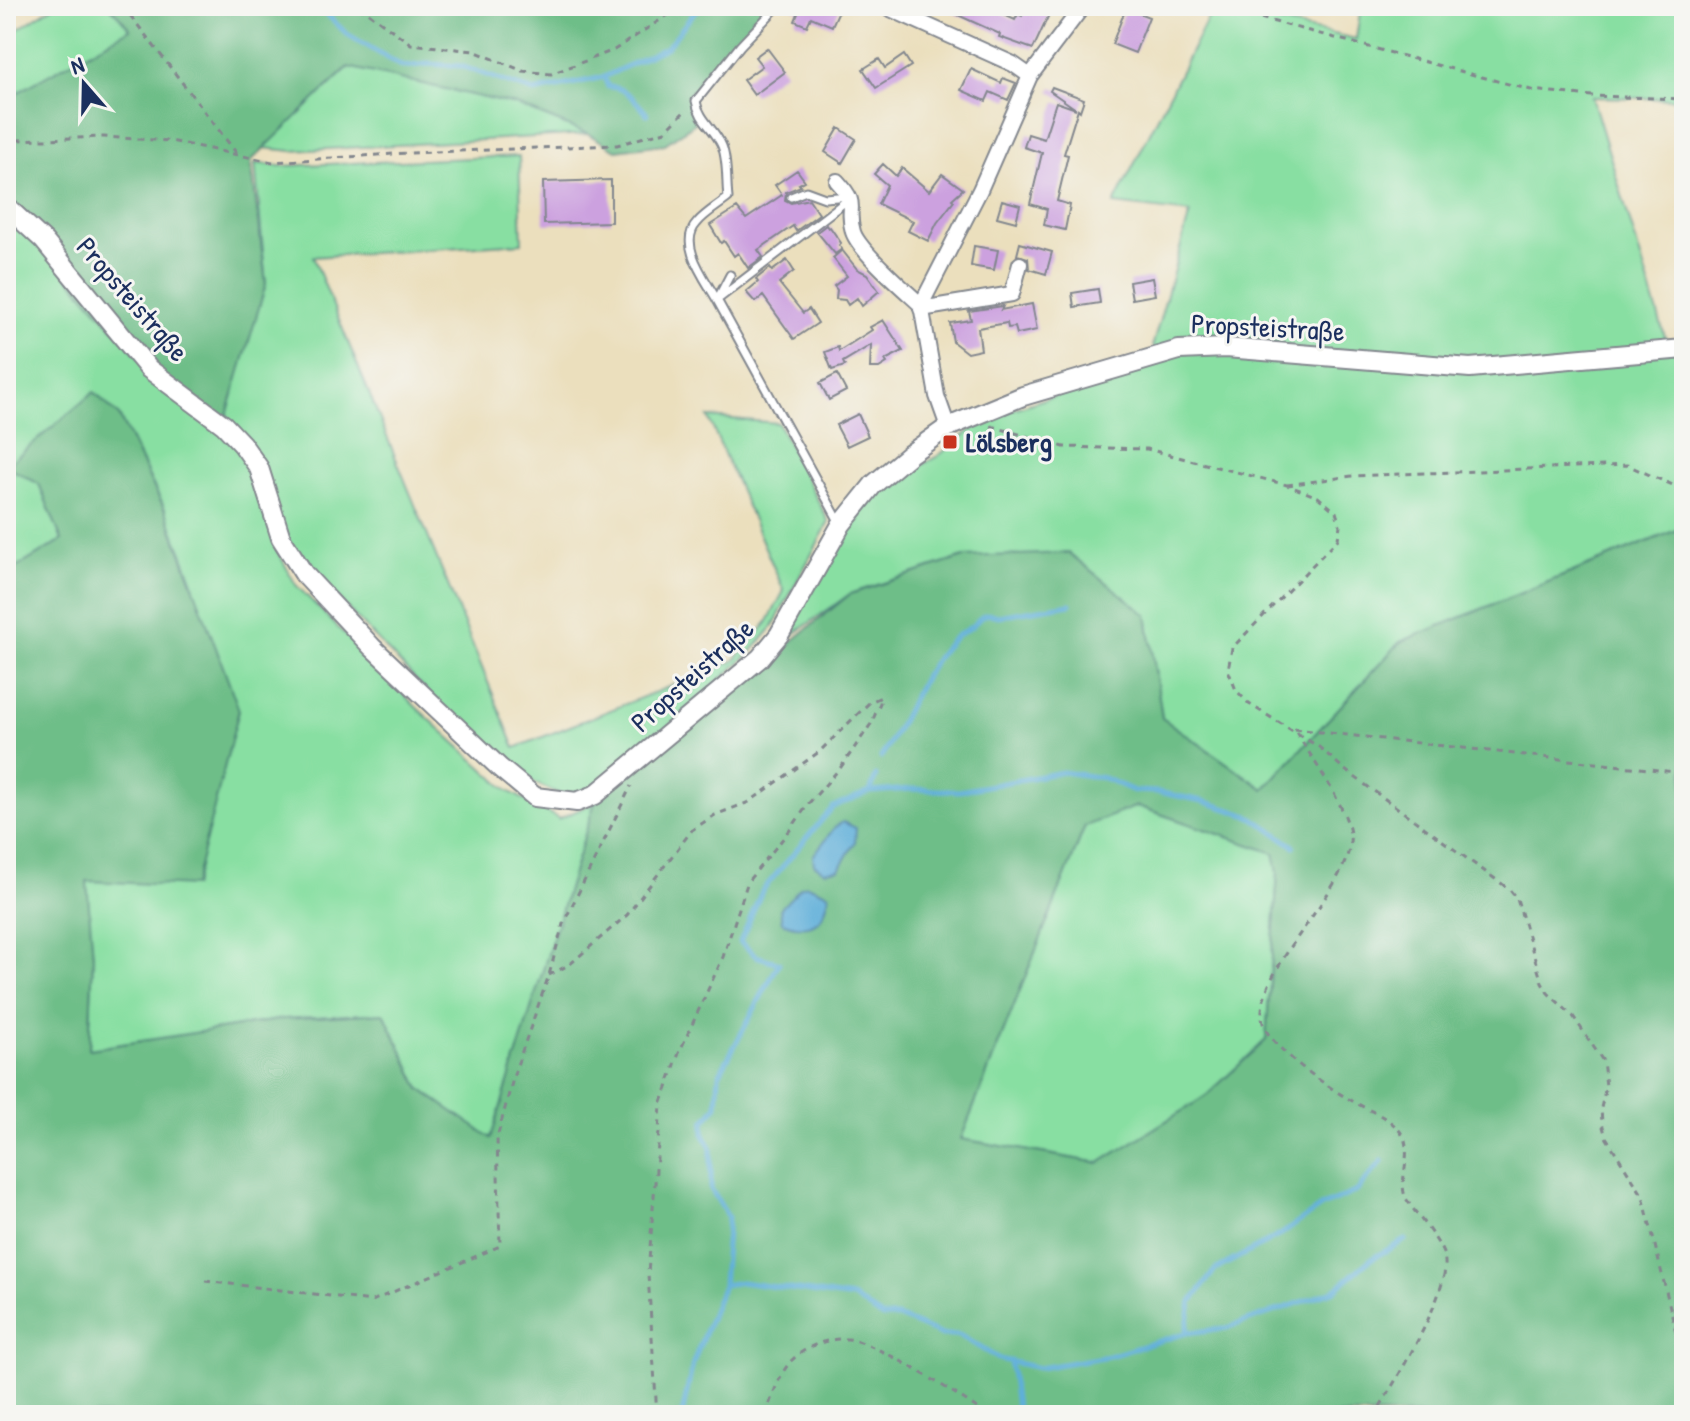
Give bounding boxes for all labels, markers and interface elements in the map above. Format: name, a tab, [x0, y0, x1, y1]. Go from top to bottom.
north arrow	[44, 44, 124, 124]
text: N	[67, 49, 88, 81]
street label: Propsteistraße	[68, 229, 198, 369]
street label: Propsteistraße	[1190, 304, 1346, 350]
place label: Lölsberg	[966, 423, 1052, 462]
marker: Lölsberg	[941, 433, 959, 451]
street label: Propsteistraße	[622, 610, 762, 740]

